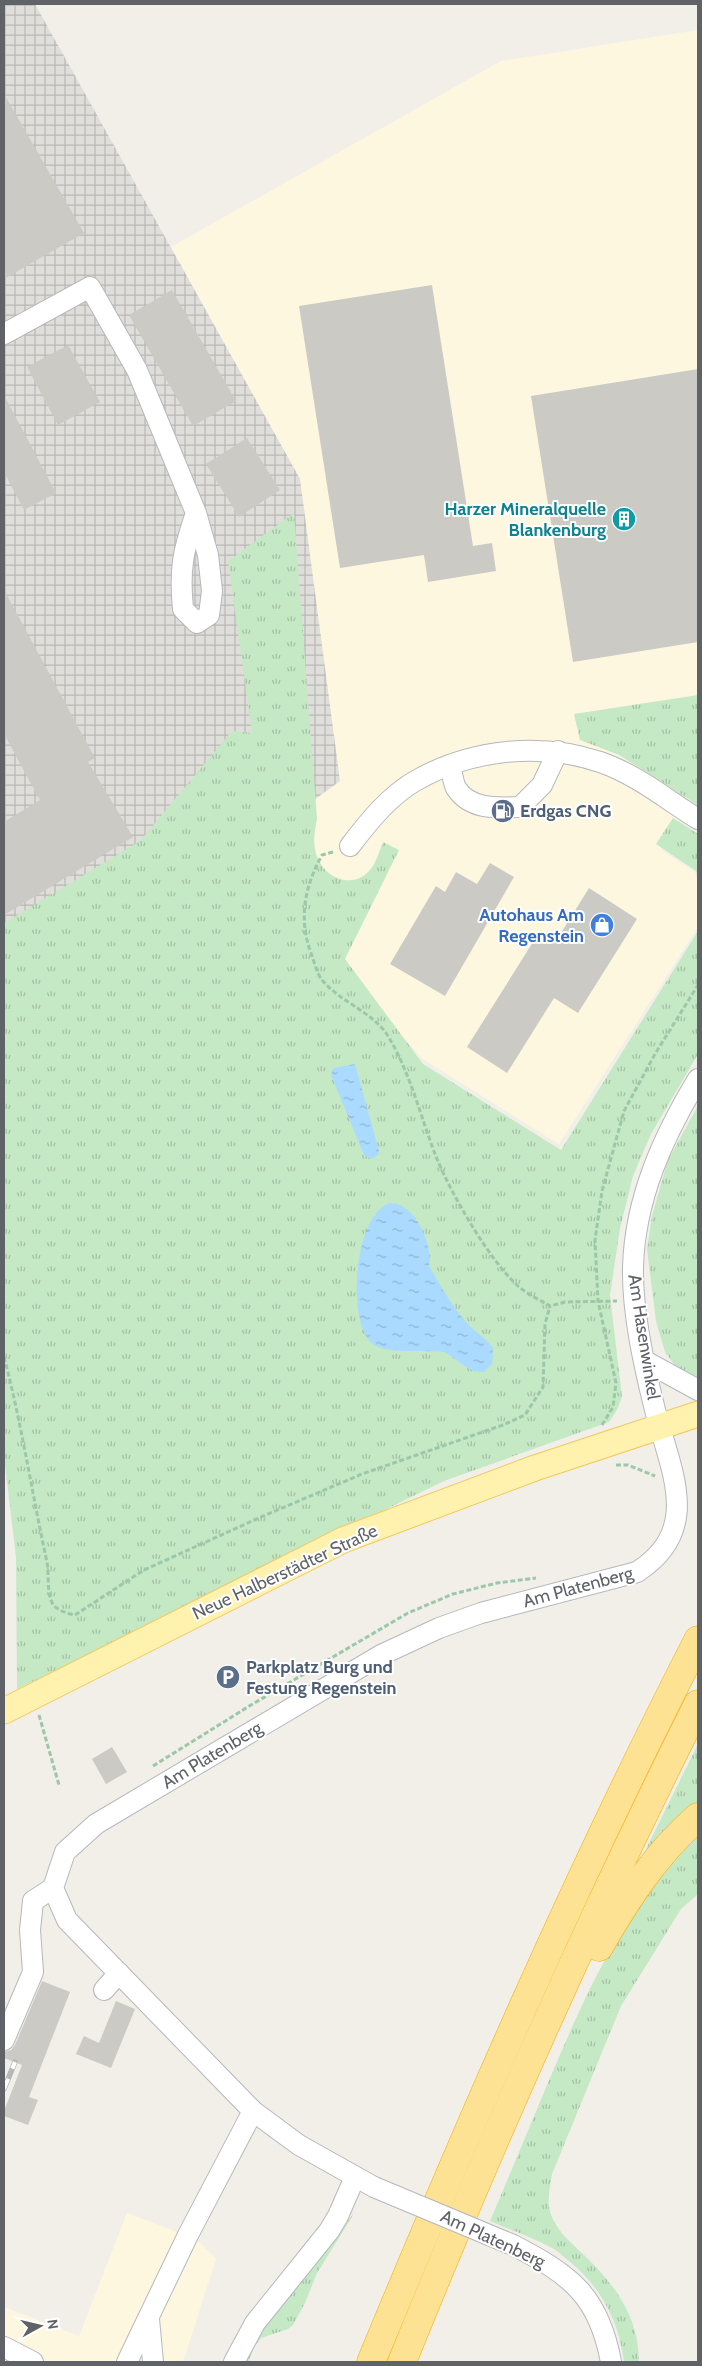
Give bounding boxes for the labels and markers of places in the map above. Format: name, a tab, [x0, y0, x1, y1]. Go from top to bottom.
place label: Harzer Mineralquelle Blankenburg	[445, 498, 606, 541]
building icon: Harzer Mineralquelle Blankenburg	[611, 506, 637, 532]
fuel station icon: Erdgas CNG	[490, 798, 516, 824]
place label: Erdgas CNG	[520, 800, 612, 822]
place label: Autohaus Am Regenstein	[479, 904, 584, 947]
shop icon: Autohaus Am Regenstein	[589, 912, 615, 938]
place label: Parkplatz Burg und Festung Regenstein	[246, 1656, 397, 1699]
parking icon: Parkplatz Burg und Festung Regenstein	[215, 1664, 241, 1690]

